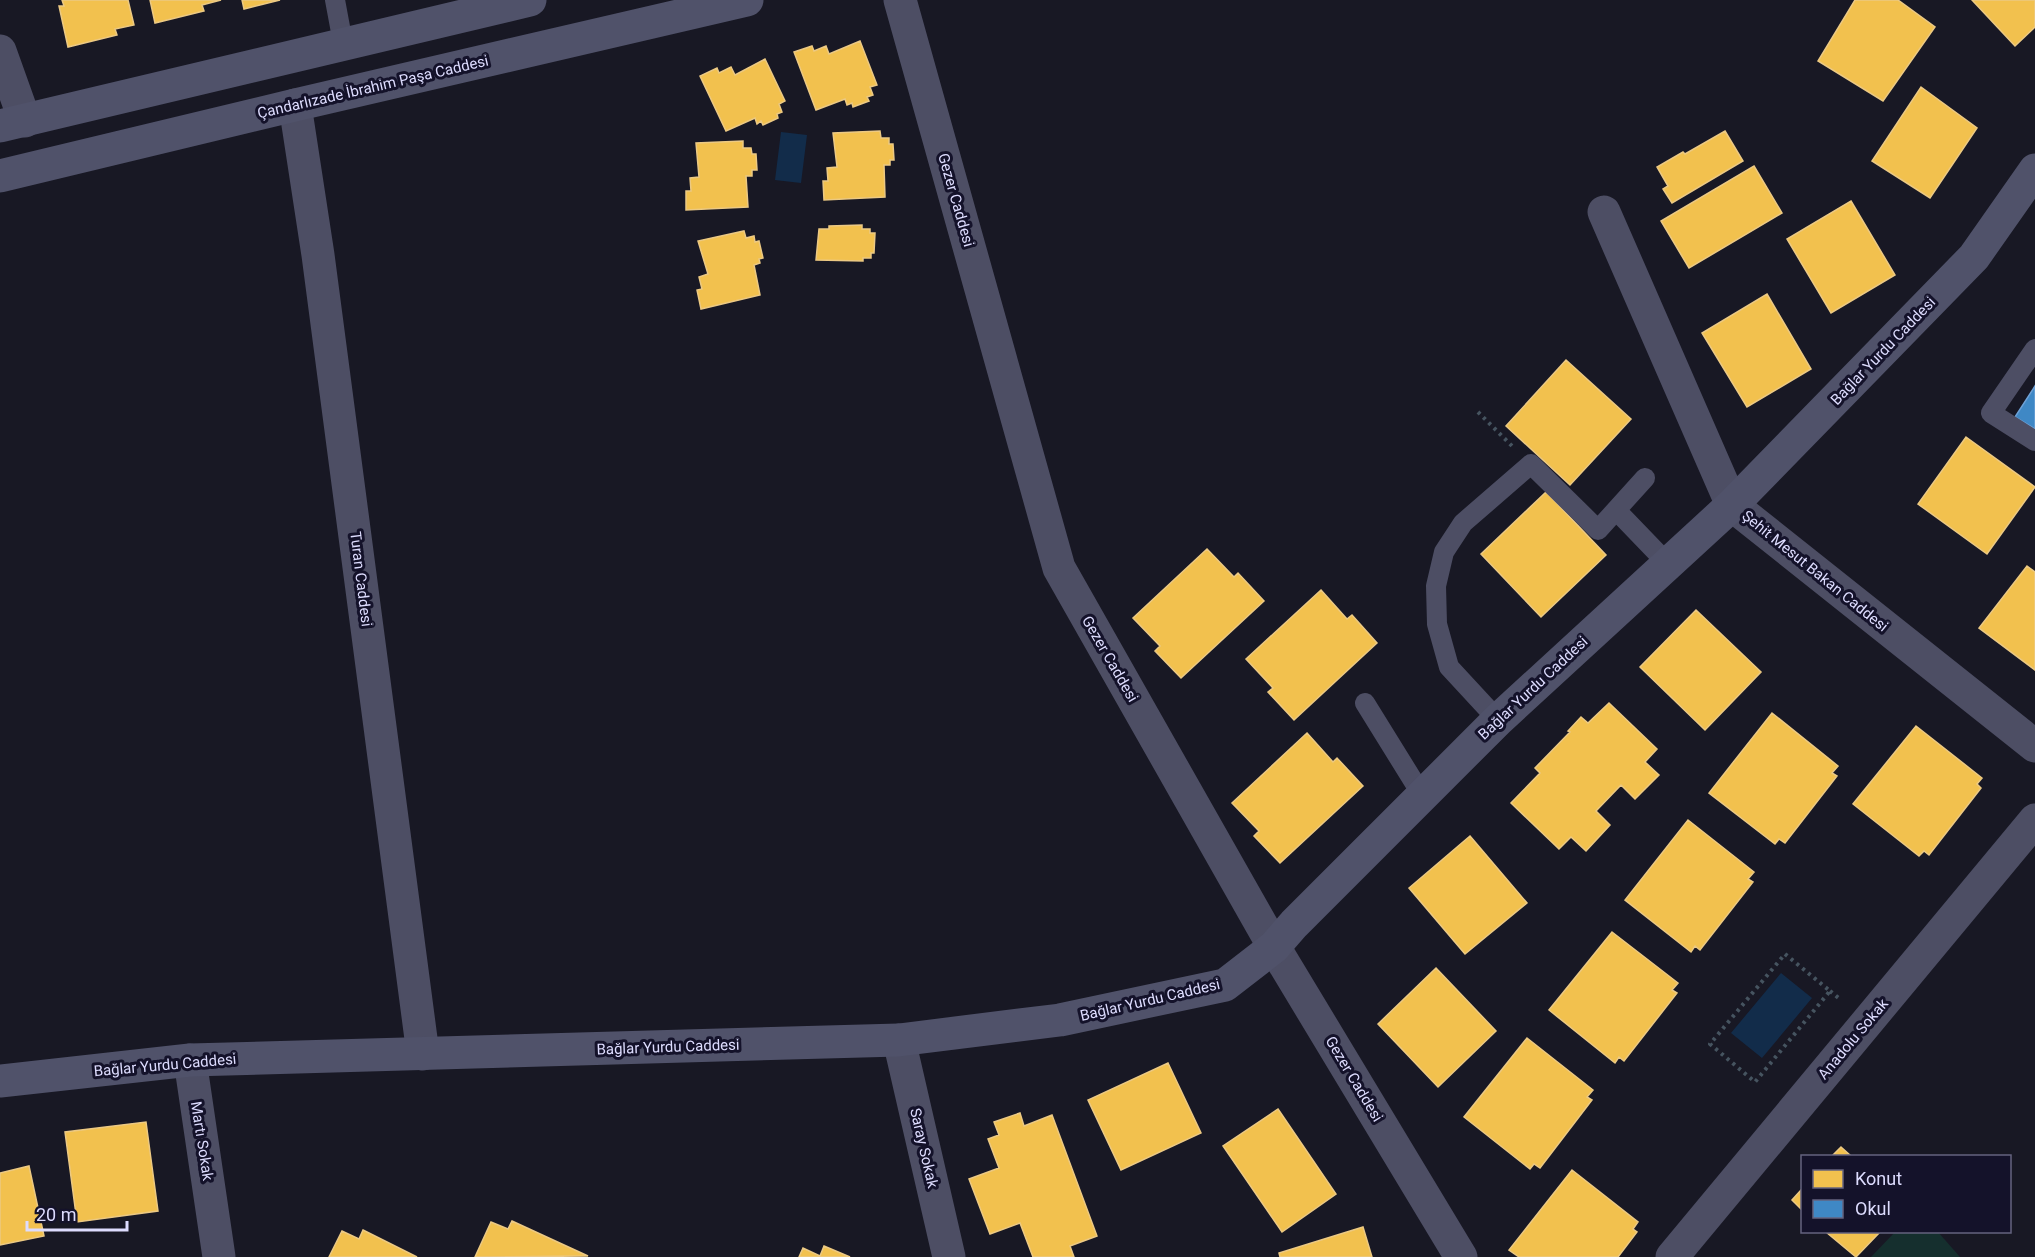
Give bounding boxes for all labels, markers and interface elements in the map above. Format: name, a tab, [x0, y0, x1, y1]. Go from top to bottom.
street label: Çandarlızade İbrahim Paşa Caddesi	[256, 52, 490, 122]
street label: Gezer Caddesi	[934, 151, 978, 249]
street label: Bağlar Yurdu Caddesi	[1827, 293, 1939, 409]
street label: Şehit Mesut Bakan Caddesi	[1738, 507, 1892, 635]
street label: Turan Caddesi	[346, 530, 376, 628]
street label: Gezer Caddesi	[1078, 613, 1142, 705]
street label: Bağlar Yurdu Caddesi	[1475, 633, 1591, 743]
street label: Bağlar Yurdu Caddesi	[1078, 975, 1222, 1025]
street label: Anadolu Sokak	[1814, 995, 1892, 1083]
street label: Gezer Caddesi	[1321, 1033, 1387, 1125]
street label: Bağlar Yurdu Caddesi	[596, 1036, 740, 1058]
street label: Bağlar Yurdu Caddesi	[93, 1050, 237, 1080]
street label: Martı Sokak	[187, 1100, 217, 1182]
street label: Saray Sokak	[906, 1106, 942, 1190]
legend	[1801, 1155, 2011, 1233]
text: Konut	[1855, 1168, 1902, 1189]
scale bar	[27, 1194, 128, 1232]
text: Okul	[1855, 1198, 1891, 1219]
text: 20 m	[36, 1204, 76, 1225]

